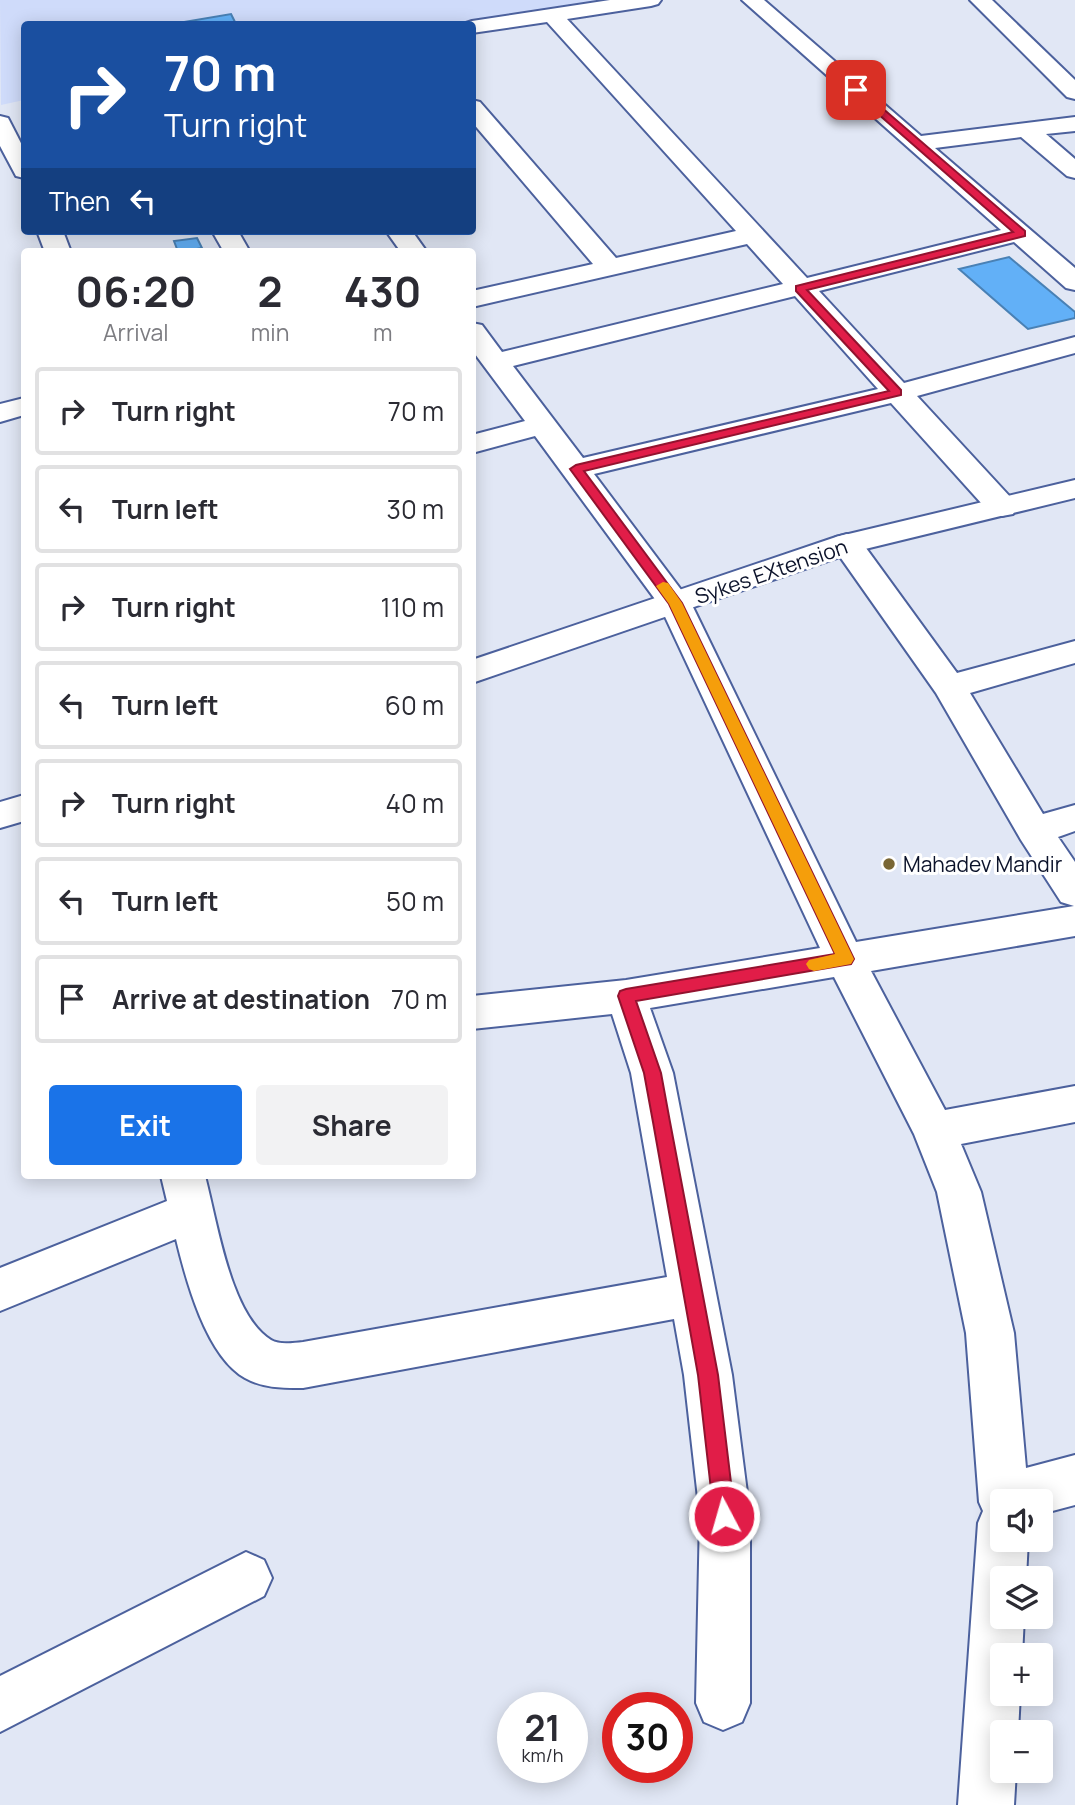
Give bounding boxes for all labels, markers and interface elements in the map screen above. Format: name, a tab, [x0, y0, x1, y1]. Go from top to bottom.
text: 70 m	[164, 39, 276, 106]
icon: right	[49, 49, 140, 140]
pin	[826, 60, 886, 120]
icon: arrive	[837, 71, 875, 109]
text: Turn right	[164, 103, 307, 147]
icon: left	[124, 182, 162, 220]
text: Then	[49, 183, 110, 219]
text: 06:20	[76, 262, 196, 320]
text: 2	[258, 262, 283, 320]
text: 430	[344, 262, 421, 320]
text: Arrival	[103, 316, 169, 348]
text: min	[251, 316, 289, 348]
text: m	[373, 316, 392, 348]
icon: right	[53, 392, 91, 430]
text: Turn right	[112, 393, 236, 429]
text: 70 m	[388, 393, 444, 429]
icon: left	[53, 490, 91, 528]
text: Turn left	[112, 491, 219, 527]
text: 30 m	[387, 491, 444, 527]
street label: Sykes EXtension	[691, 532, 851, 610]
icon: right	[53, 588, 91, 626]
text: Turn right	[112, 589, 236, 625]
text: 110 m	[381, 589, 444, 625]
icon: left	[53, 686, 91, 724]
text: Turn left	[112, 687, 219, 723]
text: 60 m	[385, 687, 444, 723]
icon: right	[53, 784, 91, 822]
text: Turn right	[112, 785, 236, 821]
text: 40 m	[386, 785, 444, 821]
place label: Mahadev Mandir	[903, 850, 1063, 878]
marker: Mahadev Mandir	[881, 856, 897, 872]
icon: left	[53, 882, 91, 920]
text: Turn left	[112, 883, 219, 919]
text: 50 m	[386, 883, 444, 919]
icon: arrive	[53, 980, 91, 1018]
text: Arrive at destination	[112, 981, 370, 1017]
text: 70 m	[391, 981, 447, 1017]
button: Exit	[49, 1085, 242, 1165]
button: Share	[256, 1085, 448, 1165]
position arrow	[687, 1479, 761, 1553]
map controls	[990, 1489, 1053, 1783]
button: sound	[990, 1489, 1053, 1552]
button: layers	[990, 1566, 1053, 1629]
button: +	[990, 1643, 1053, 1706]
speed limit sign: 30	[602, 1692, 693, 1783]
text: 21	[524, 1704, 561, 1752]
button: −	[990, 1720, 1053, 1783]
text: km/h	[522, 1743, 563, 1767]

